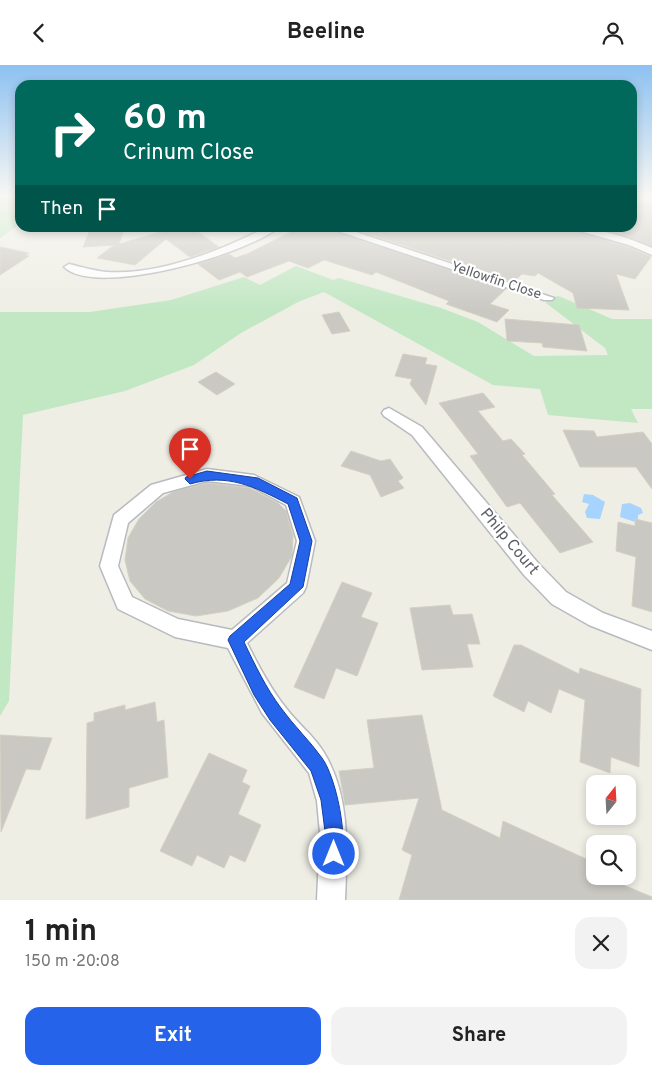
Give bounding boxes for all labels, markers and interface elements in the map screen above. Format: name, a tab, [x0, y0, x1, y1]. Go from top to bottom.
icon: back	[25, 19, 53, 47]
text: Beeline	[287, 19, 365, 46]
icon: person	[599, 19, 627, 47]
text: 60 m	[123, 97, 207, 141]
icon: right	[40, 100, 105, 165]
text: Crinum Close	[123, 140, 254, 167]
icon: arrive	[93, 195, 121, 223]
text: Then	[40, 197, 83, 221]
street label: Yellowfin Close	[449, 258, 543, 304]
pin	[169, 428, 211, 479]
icon: arrive	[176, 435, 204, 463]
street label: Philp Court	[475, 504, 543, 580]
north arrow	[586, 775, 636, 825]
map controls	[586, 775, 636, 885]
position arrow	[307, 827, 359, 879]
button: search	[586, 835, 636, 885]
text: 1 min	[25, 914, 97, 951]
button: close	[575, 917, 627, 969]
text: 150 m · 20:08	[25, 952, 120, 972]
button: Exit	[25, 1007, 321, 1065]
button: Share	[331, 1007, 627, 1065]

